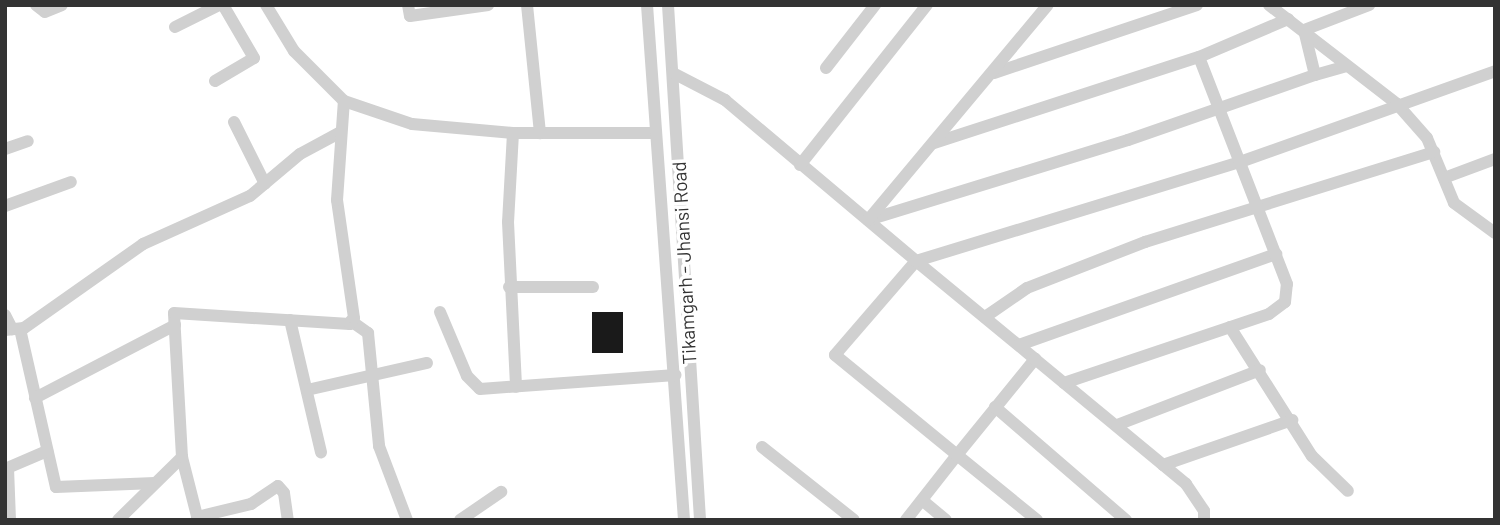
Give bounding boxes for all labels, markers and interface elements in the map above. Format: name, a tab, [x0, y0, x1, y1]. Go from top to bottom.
street label: Tikamgarh - Jhansi Road	[667, 161, 701, 365]

